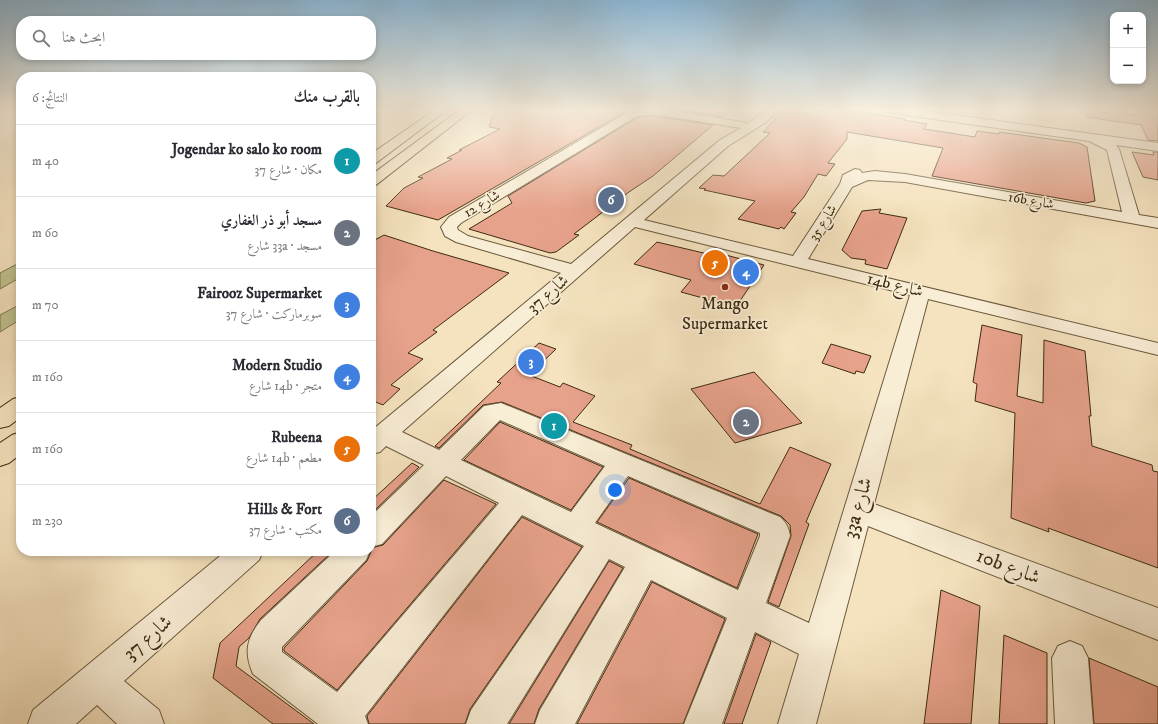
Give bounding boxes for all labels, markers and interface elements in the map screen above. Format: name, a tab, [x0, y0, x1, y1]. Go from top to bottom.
map controls	[1110, 12, 1146, 84]
button: +	[1110, 12, 1146, 48]
search box	[16, 16, 376, 60]
icon: search	[30, 27, 52, 49]
text: ابحث هنا	[62, 28, 105, 47]
button: −	[1110, 48, 1146, 84]
text: بالقرب منك	[294, 86, 360, 108]
text: النتائج: 6	[32, 90, 68, 106]
text: Jogendar ko salo ko room	[172, 140, 322, 159]
text: 40 m	[32, 153, 59, 169]
text: 1	[345, 153, 349, 169]
text: مكان · شارع 37	[254, 162, 322, 178]
pin: 6	[598, 185, 624, 215]
street label: شارع 12	[461, 186, 505, 224]
street label: 16b شارع	[1006, 188, 1055, 216]
street label: شارع 35	[805, 201, 843, 246]
text: مسجد أبو ذر الغفاري	[221, 211, 322, 230]
text: 60 m	[32, 225, 58, 241]
text: 2	[344, 225, 350, 241]
text: مسجد · 33a شارع	[247, 238, 322, 254]
pin: 5	[702, 248, 728, 278]
pin: 4	[733, 257, 759, 287]
street label: 14b شارع	[864, 267, 925, 305]
street label: شارع 37	[522, 270, 575, 320]
marker: Mango Supermarket	[720, 282, 730, 292]
text: Fairooz Supermarket	[197, 284, 322, 303]
place label: Mango Supermarket	[682, 293, 769, 335]
text: 70 m	[32, 297, 58, 313]
text: 3	[345, 297, 349, 313]
text: سوبرماركت · شارع 37	[226, 306, 322, 322]
pin: 3	[518, 347, 544, 377]
text: Modern Studio	[232, 356, 322, 375]
text: 160 m	[32, 369, 63, 385]
text: 4	[343, 369, 351, 385]
text: متجر · 14b شارع	[249, 378, 322, 394]
pin: 2	[733, 407, 759, 437]
pin: 1	[541, 411, 567, 441]
text: Rubeena	[271, 428, 322, 447]
text: 160 m	[32, 441, 63, 457]
text: 5	[344, 441, 350, 457]
text: مطعم · 14b شارع	[246, 450, 322, 466]
street label: 33a شارع	[837, 475, 882, 543]
your location	[605, 480, 625, 500]
text: Hills & Fort	[247, 500, 322, 519]
text: 230 m	[32, 513, 63, 529]
text: 6	[344, 513, 350, 529]
text: مكتب · شارع 37	[249, 522, 322, 538]
street label: 10b شارع	[971, 543, 1043, 594]
street label: شارع 37	[118, 610, 180, 669]

